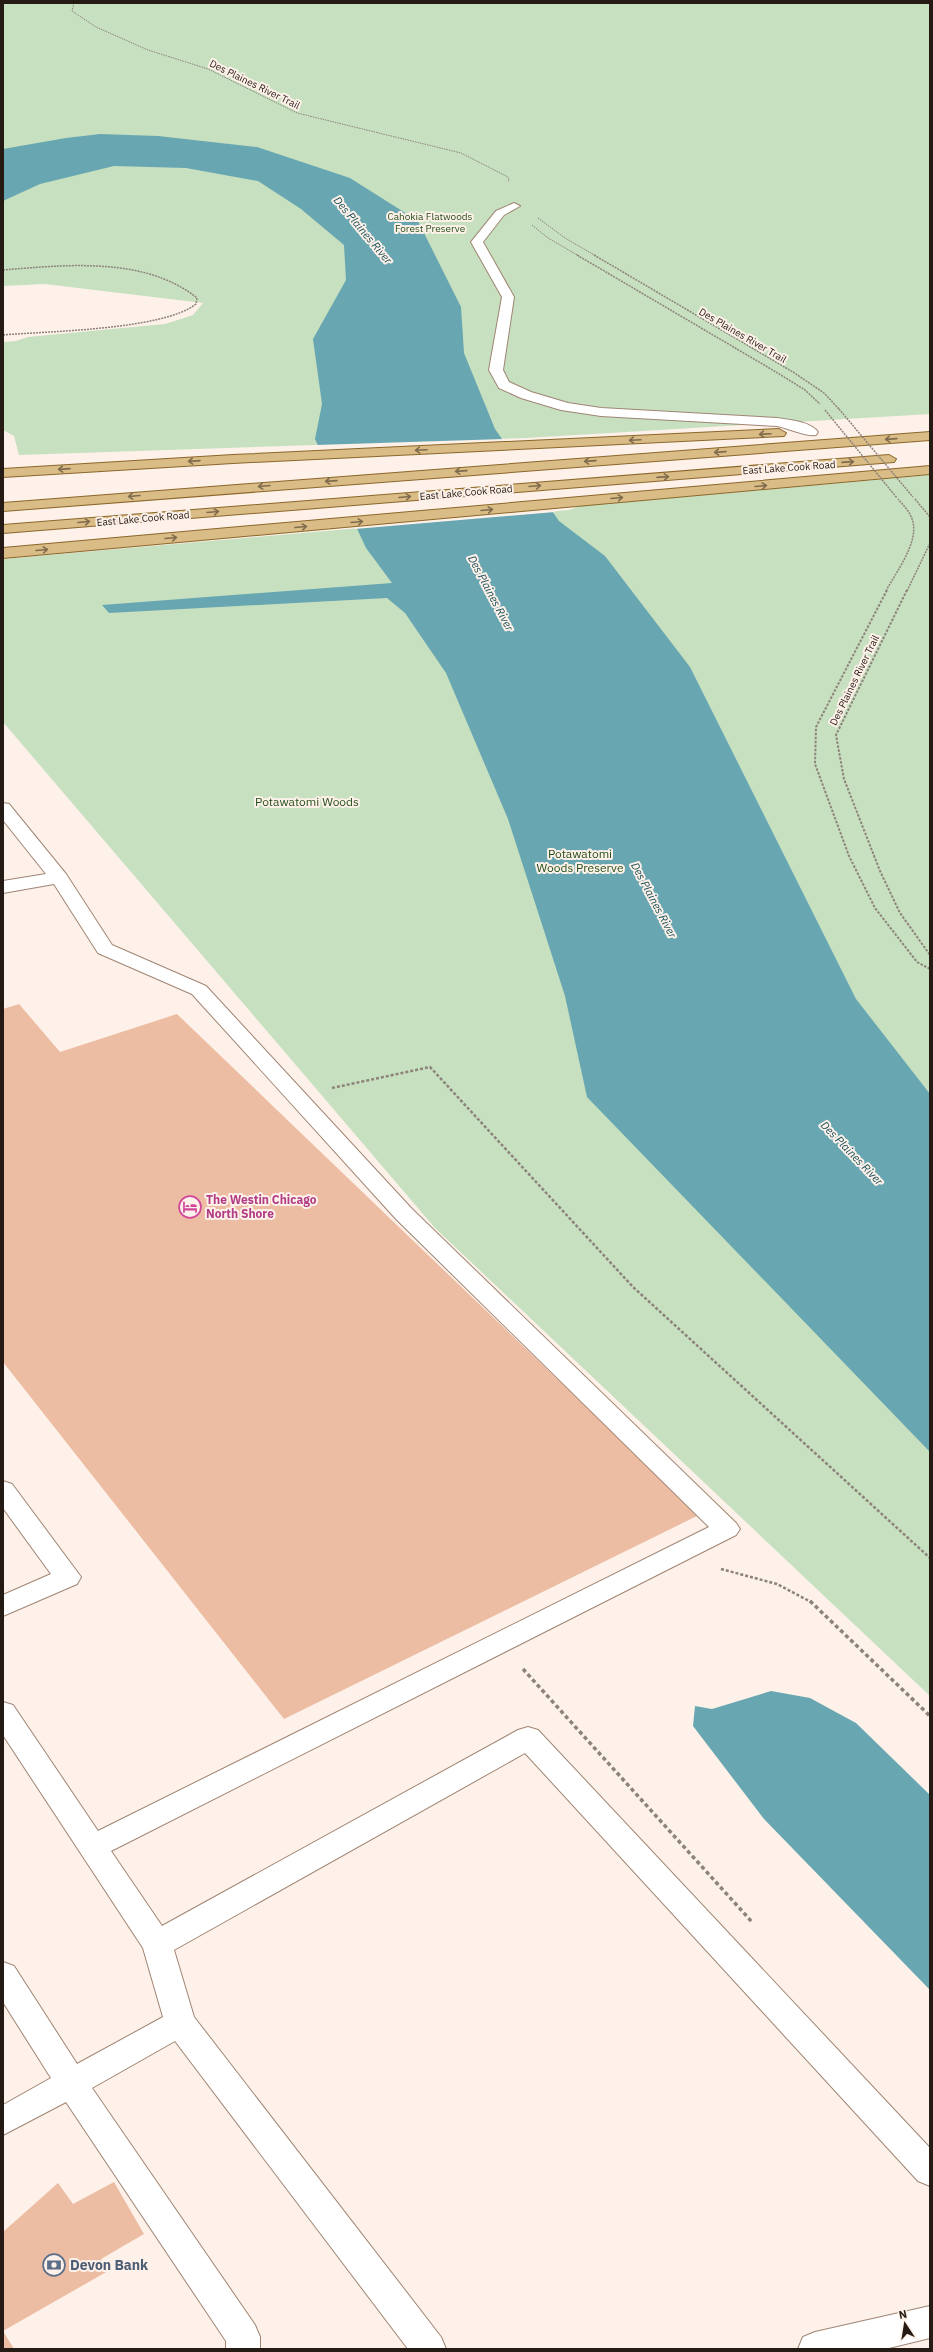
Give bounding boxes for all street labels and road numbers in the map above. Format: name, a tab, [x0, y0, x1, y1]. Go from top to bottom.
street label: Des Plaines River Trail	[207, 57, 302, 112]
street label: Des Plaines River Trail	[697, 305, 789, 366]
street label: East Lake Cook Road	[742, 458, 836, 477]
street label: East Lake Cook Road	[419, 482, 513, 503]
street label: East Lake Cook Road	[96, 508, 190, 529]
street label: Des Plaines River Trail	[827, 633, 882, 728]

